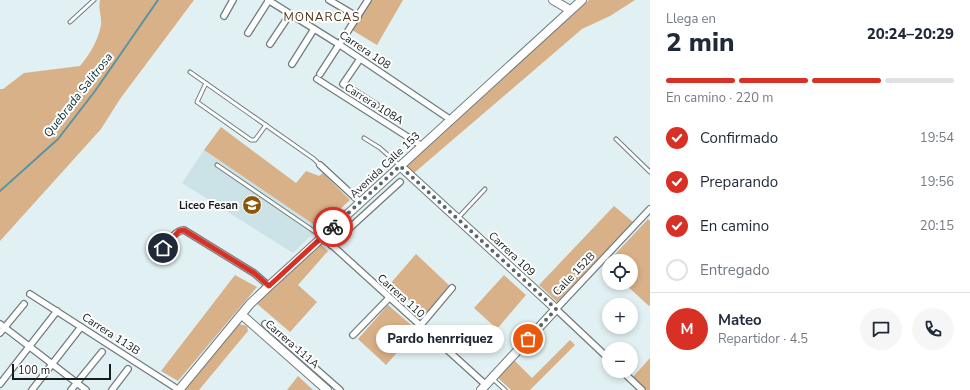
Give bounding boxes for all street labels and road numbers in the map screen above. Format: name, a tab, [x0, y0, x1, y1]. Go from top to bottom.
street label: Carrera 108	[336, 27, 394, 73]
street label: Carrera 108A	[342, 80, 406, 128]
street label: Avenida Calle 153	[347, 128, 423, 202]
street label: Carrera 109	[485, 228, 539, 280]
street label: Calle 152B	[549, 249, 599, 299]
street label: Carrera 110	[374, 271, 428, 322]
street label: Carrera 113B	[79, 310, 143, 358]
street label: Carrera 111A	[262, 316, 322, 372]

